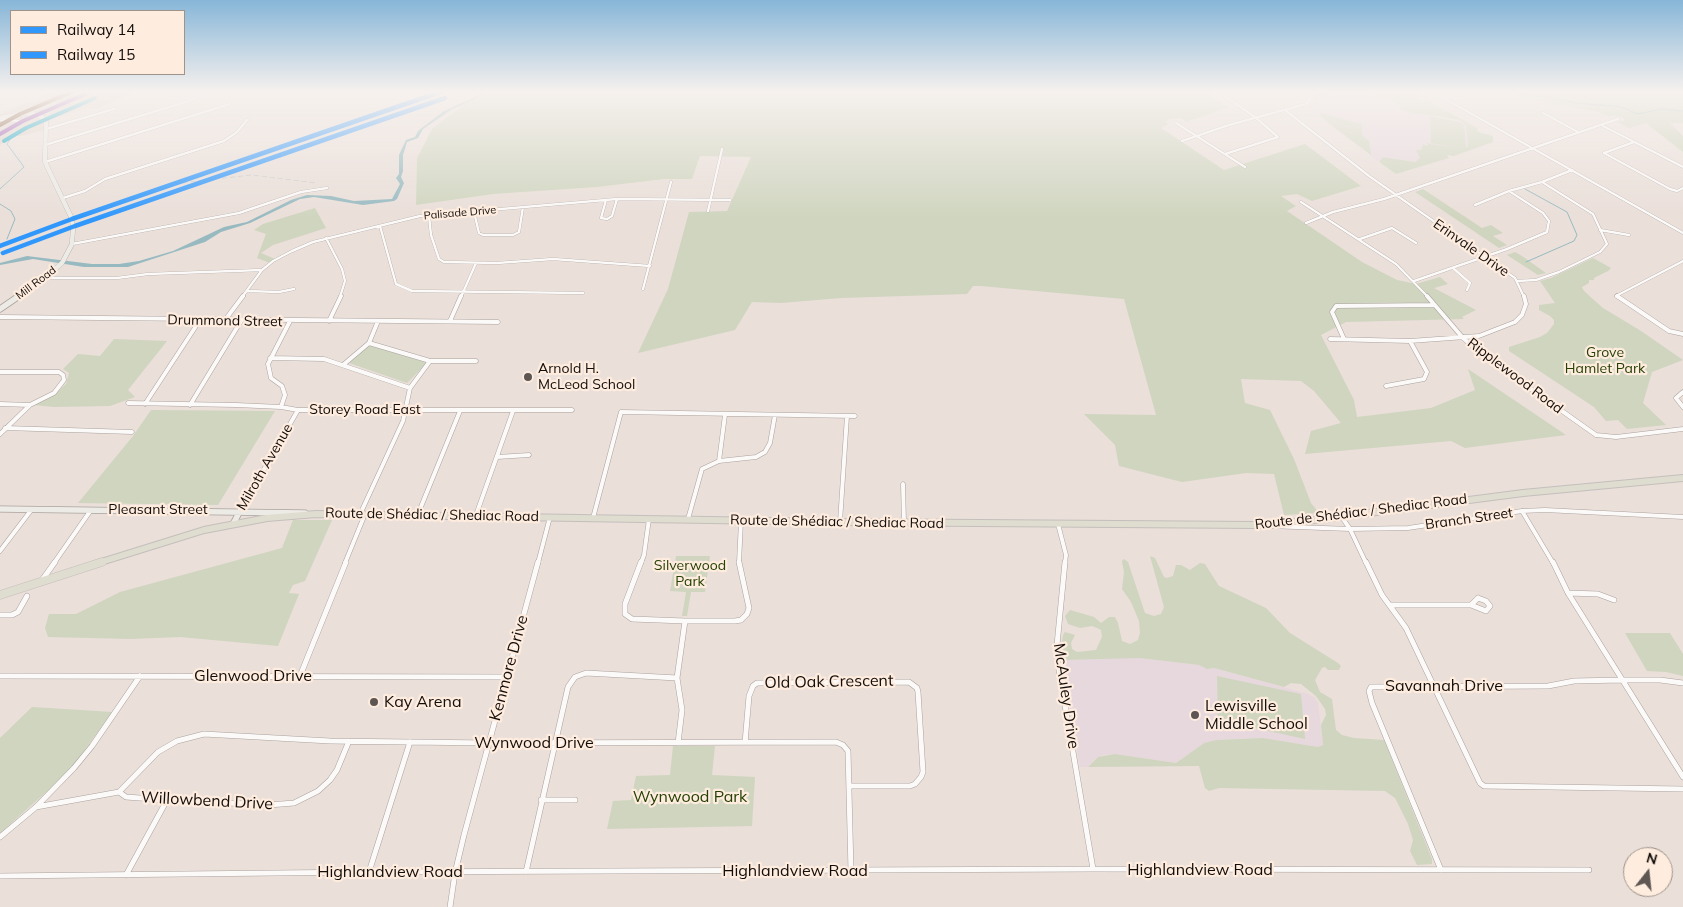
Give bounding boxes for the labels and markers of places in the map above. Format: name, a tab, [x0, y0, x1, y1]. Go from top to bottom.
place label: Arnold H. McLeod School	[538, 361, 635, 394]
marker: Arnold H. McLeod School	[522, 371, 534, 383]
place label: Kay Arena	[384, 692, 461, 712]
marker: Kay Arena	[368, 696, 380, 708]
place label: Lewisville Middle School	[1205, 696, 1308, 734]
marker: Lewisville Middle School	[1189, 709, 1201, 721]

